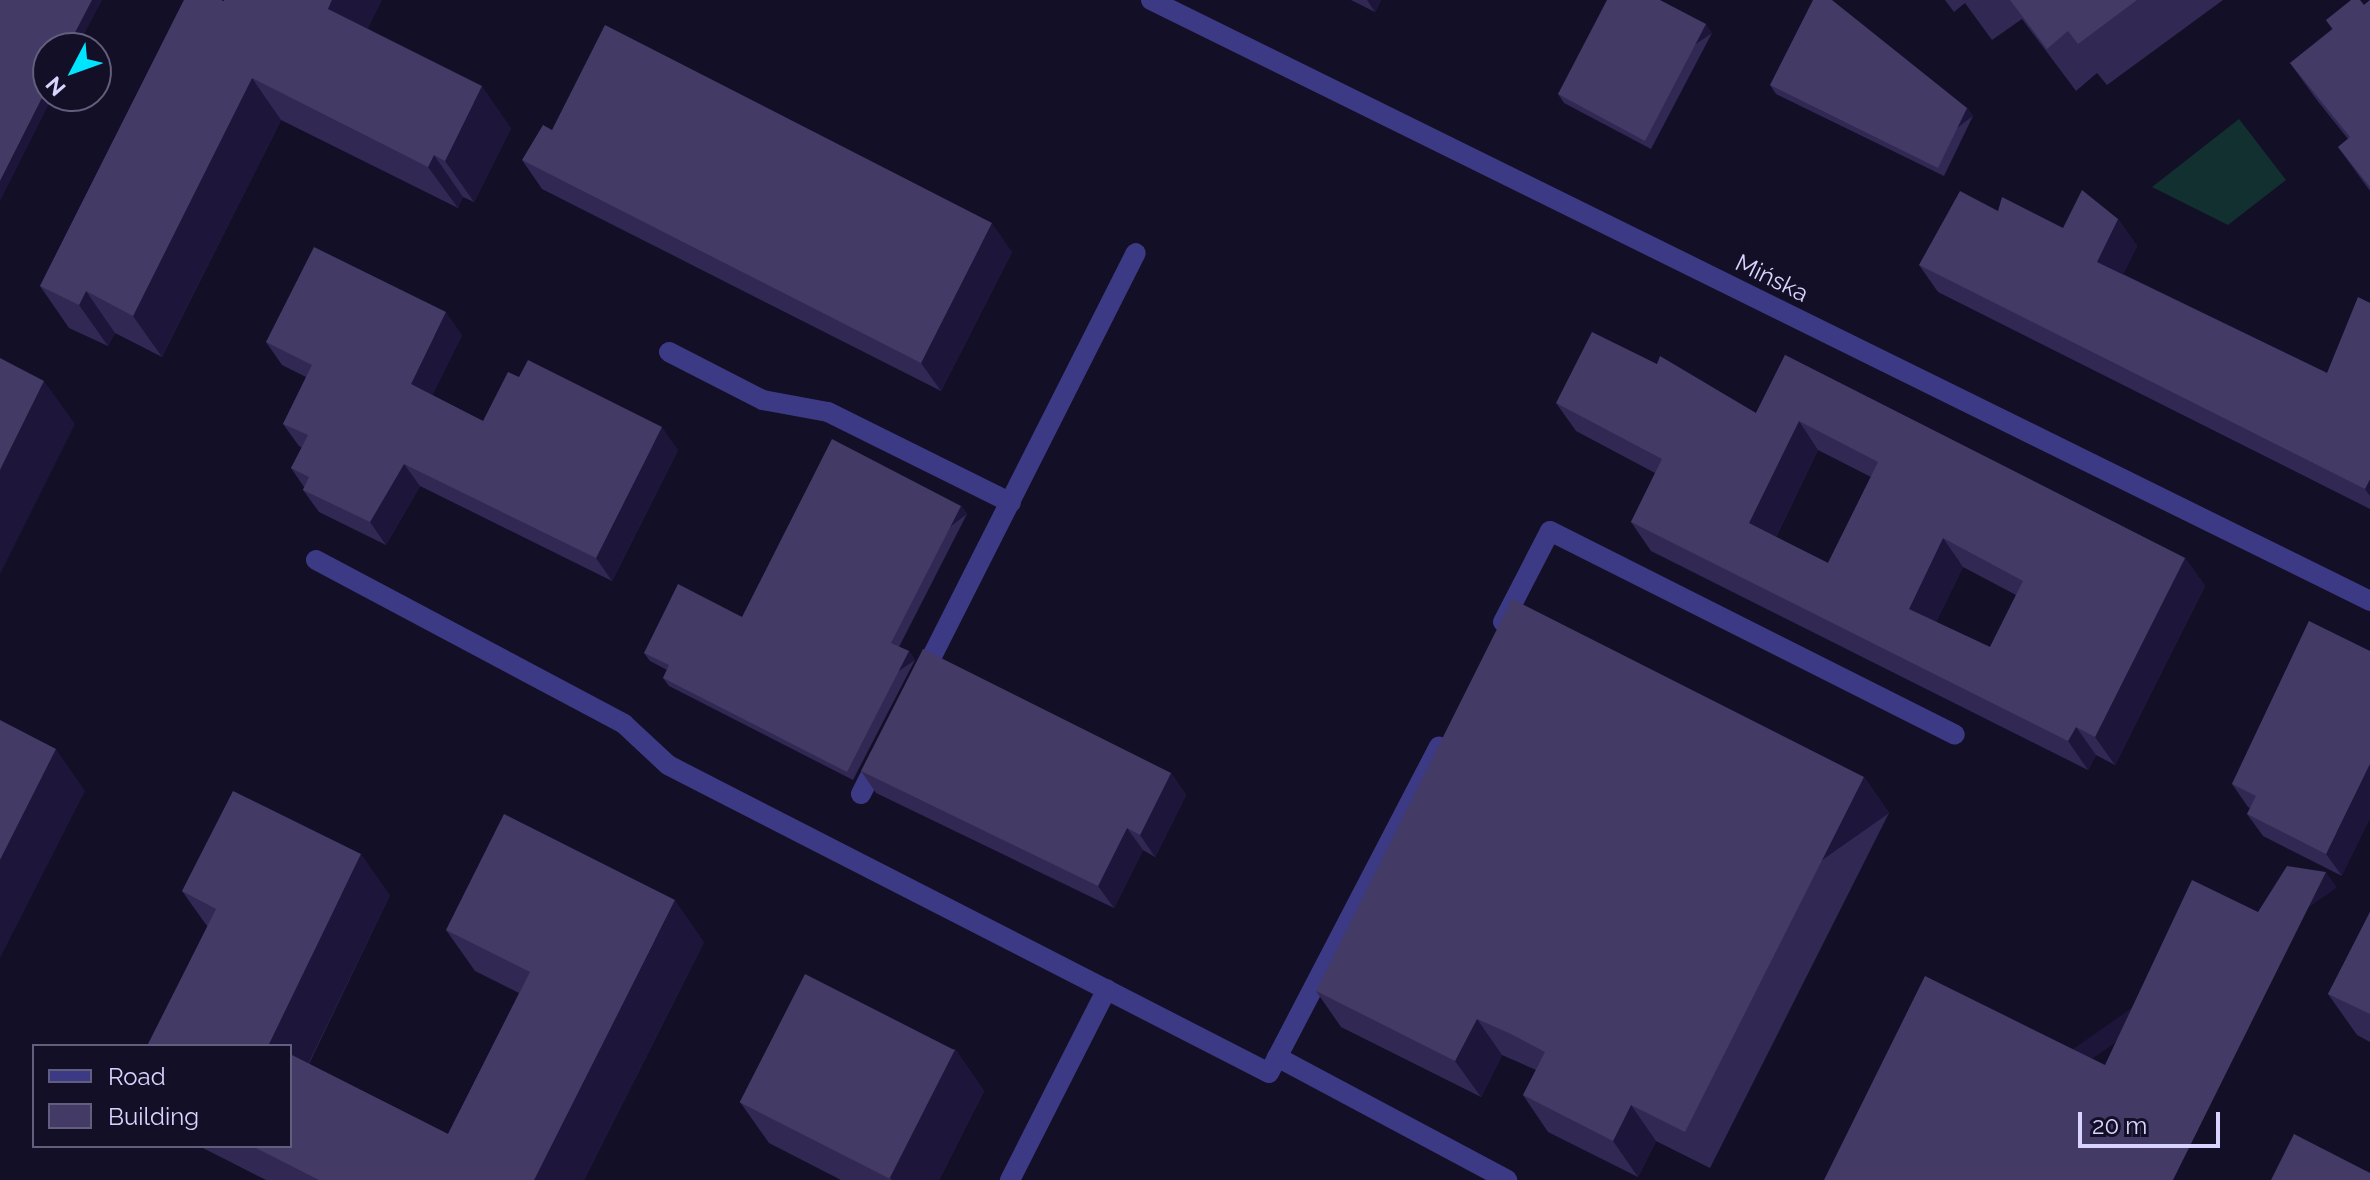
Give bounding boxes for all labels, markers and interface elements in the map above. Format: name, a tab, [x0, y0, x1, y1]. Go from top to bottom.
north arrow	[32, 32, 112, 112]
text: N	[40, 72, 71, 101]
street label: Mińska	[1731, 248, 1813, 308]
legend	[32, 1044, 292, 1148]
text: Road	[108, 1062, 166, 1091]
scale bar	[2082, 1096, 2224, 1146]
text: Building	[108, 1102, 199, 1131]
text: 20 m	[2092, 1111, 2147, 1140]

